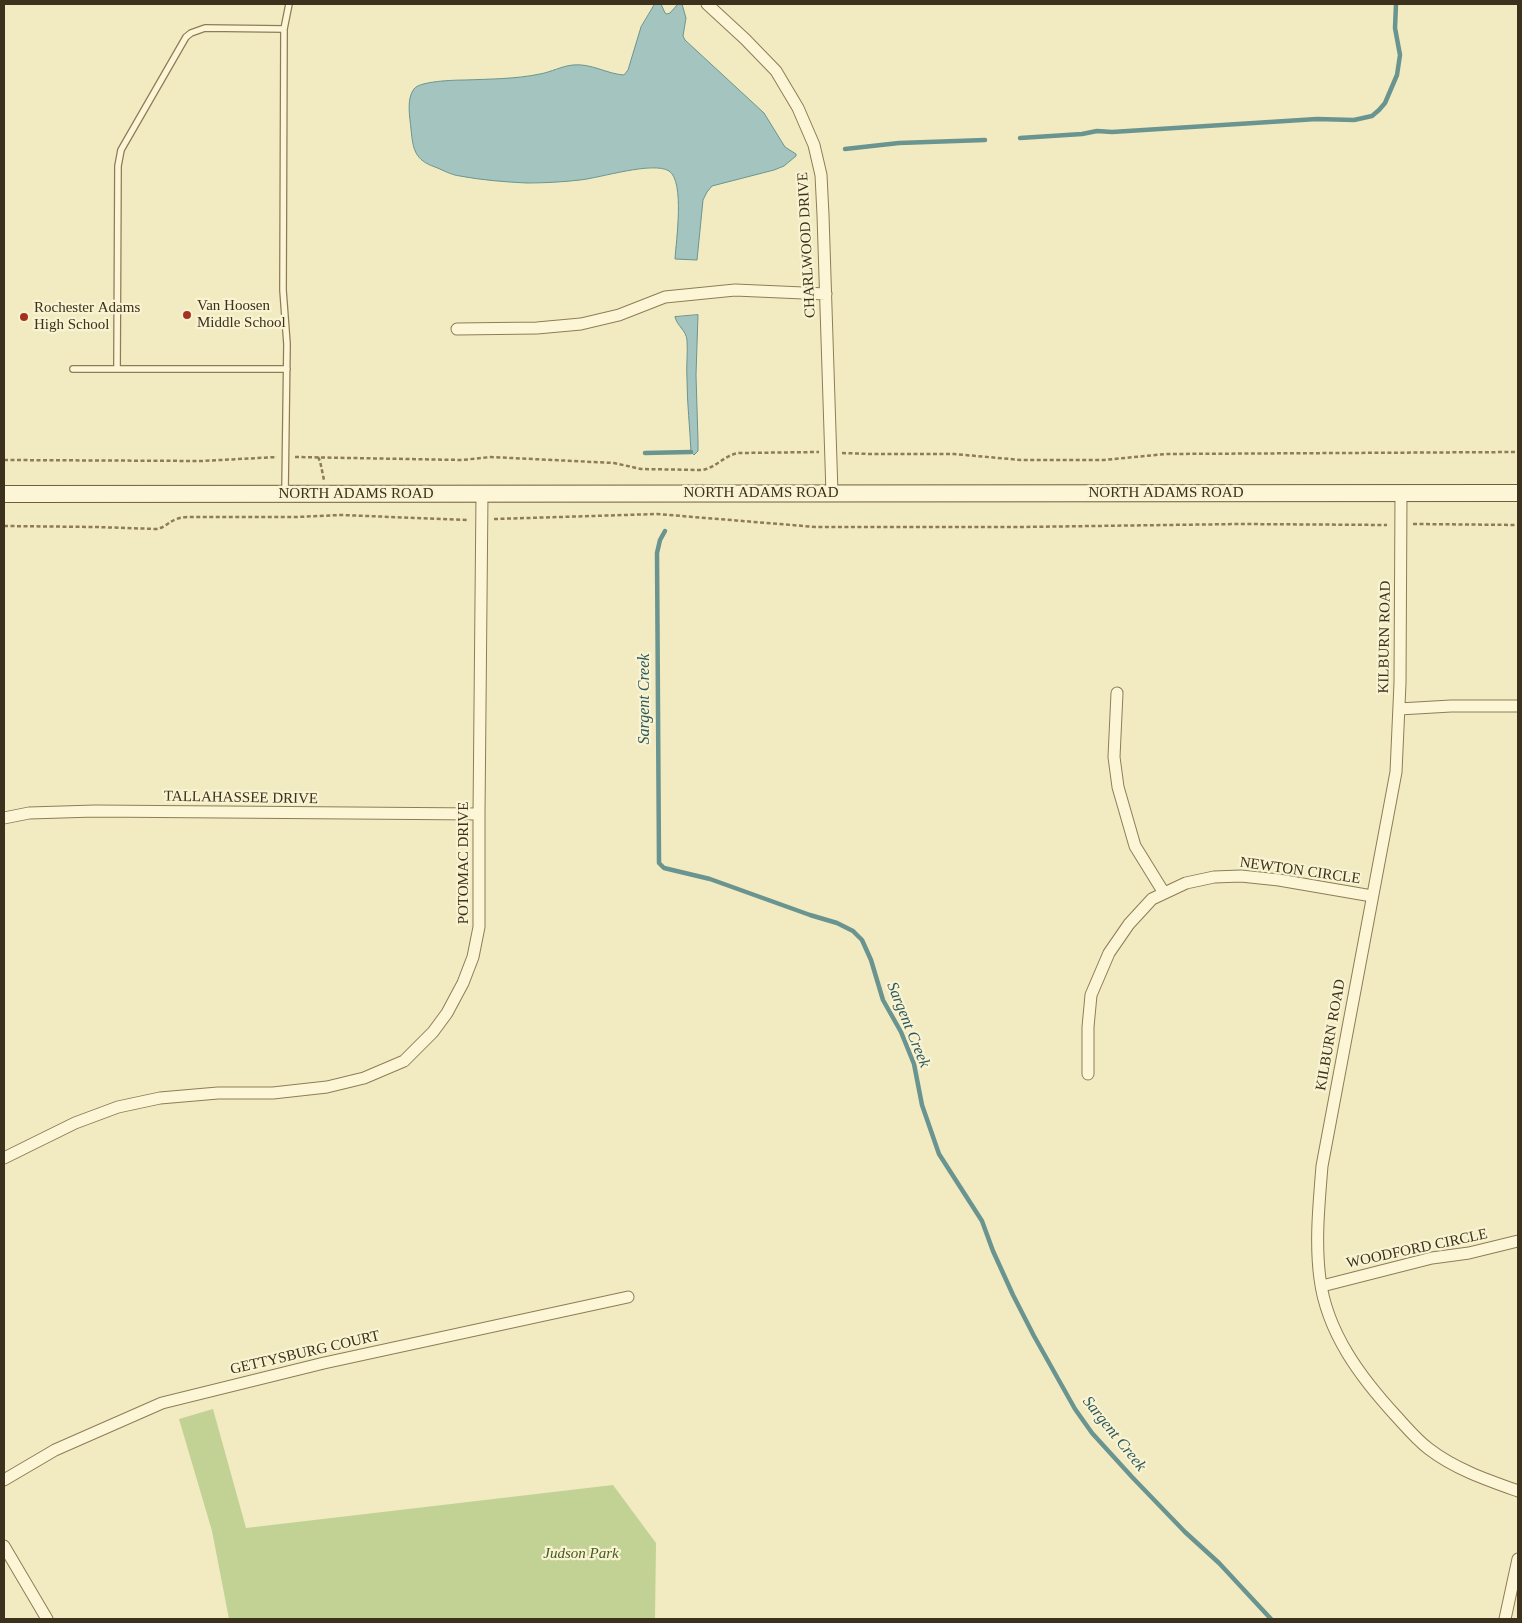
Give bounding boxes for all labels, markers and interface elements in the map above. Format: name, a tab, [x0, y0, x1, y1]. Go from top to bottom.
street label: CHARLWOOD DRIVE	[794, 172, 820, 318]
place label: Van Hoosen Middle School	[197, 297, 286, 332]
place label: Rochester Adams High School	[34, 299, 140, 334]
marker: Van Hoosen Middle School	[181, 309, 193, 321]
marker: Rochester Adams High School	[18, 311, 30, 323]
street label: NORTH ADAMS ROAD	[684, 484, 838, 502]
street label: NORTH ADAMS ROAD	[1089, 484, 1243, 502]
street label: NORTH ADAMS ROAD	[279, 485, 433, 503]
street label: KILBURN ROAD	[1375, 580, 1395, 694]
water label: Sargent Creek	[635, 654, 655, 744]
street label: TALLAHASSEE DRIVE	[164, 788, 318, 808]
street label: POTOMAC DRIVE	[455, 802, 473, 924]
street label: NEWTON CIRCLE	[1238, 854, 1362, 888]
street label: KILBURN ROAD	[1312, 978, 1350, 1092]
water label: Sargent Creek	[882, 979, 934, 1071]
street label: WOODFORD CIRCLE	[1345, 1225, 1489, 1273]
street label: GETTYSBURG COURT	[229, 1327, 381, 1379]
water label: Sargent Creek	[1078, 1393, 1150, 1475]
park label: Judson Park	[543, 1545, 619, 1563]

